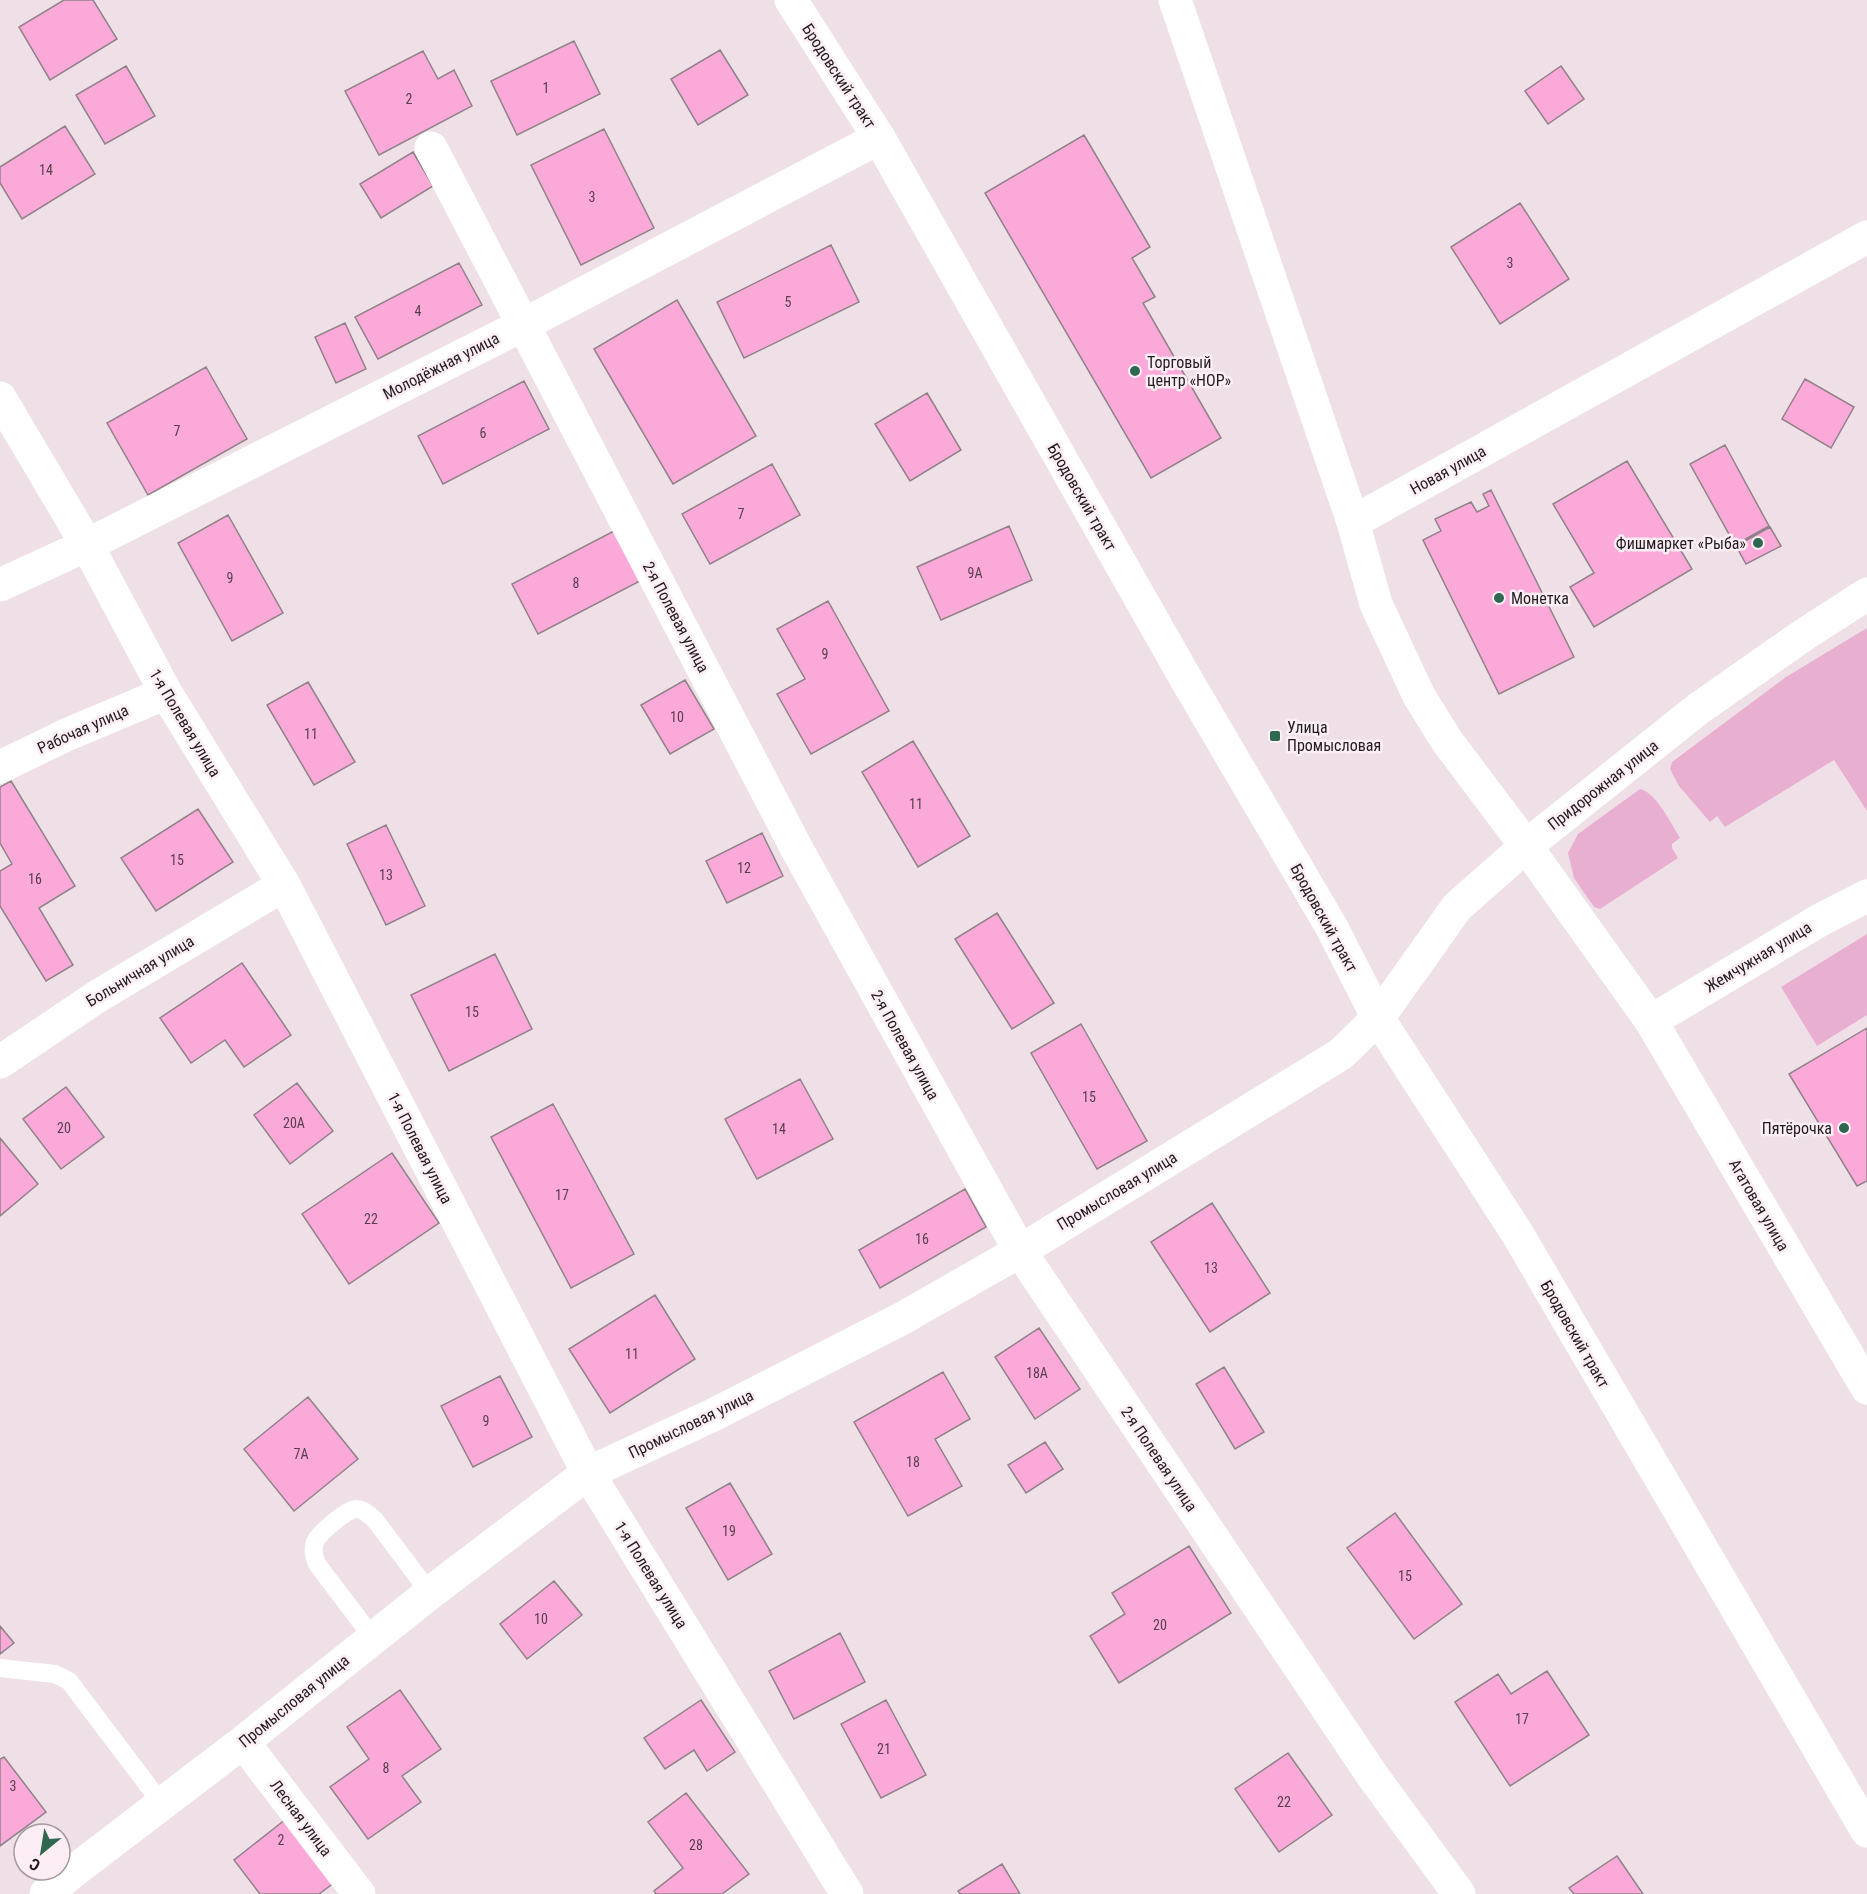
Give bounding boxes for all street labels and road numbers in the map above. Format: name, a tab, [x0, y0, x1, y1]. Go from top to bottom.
street label: Бродовский тракт	[798, 20, 880, 132]
street label: Молодёжная улица	[380, 328, 502, 404]
street label: Бродовский тракт	[1044, 440, 1121, 554]
street label: Новая улица	[1407, 441, 1489, 499]
street label: 2-я Полевая улица	[639, 558, 713, 676]
street label: 1-я Полевая улица	[145, 666, 225, 780]
street label: Рабочая улица	[35, 700, 131, 758]
street label: Придорожная улица	[1544, 736, 1662, 834]
street label: Бродовский тракт	[1286, 861, 1362, 976]
street label: Жемчужная улица	[1701, 918, 1815, 996]
street label: Больничная улица	[83, 931, 197, 1011]
street label: 2-я Полевая улица	[867, 987, 943, 1103]
street label: 1-я Полевая улица	[384, 1089, 456, 1207]
street label: Промысловая улица	[1054, 1148, 1180, 1234]
street label: Агатовая улица	[1725, 1156, 1793, 1254]
street label: Бродовский тракт	[1537, 1277, 1614, 1391]
street label: Промысловая улица	[625, 1386, 757, 1462]
street label: 2-я Полевая улица	[1117, 1403, 1201, 1515]
street label: 1-я Полевая улица	[610, 1518, 692, 1632]
street label: Промысловая улица	[235, 1651, 353, 1751]
street label: Лесная улица	[266, 1776, 336, 1860]

